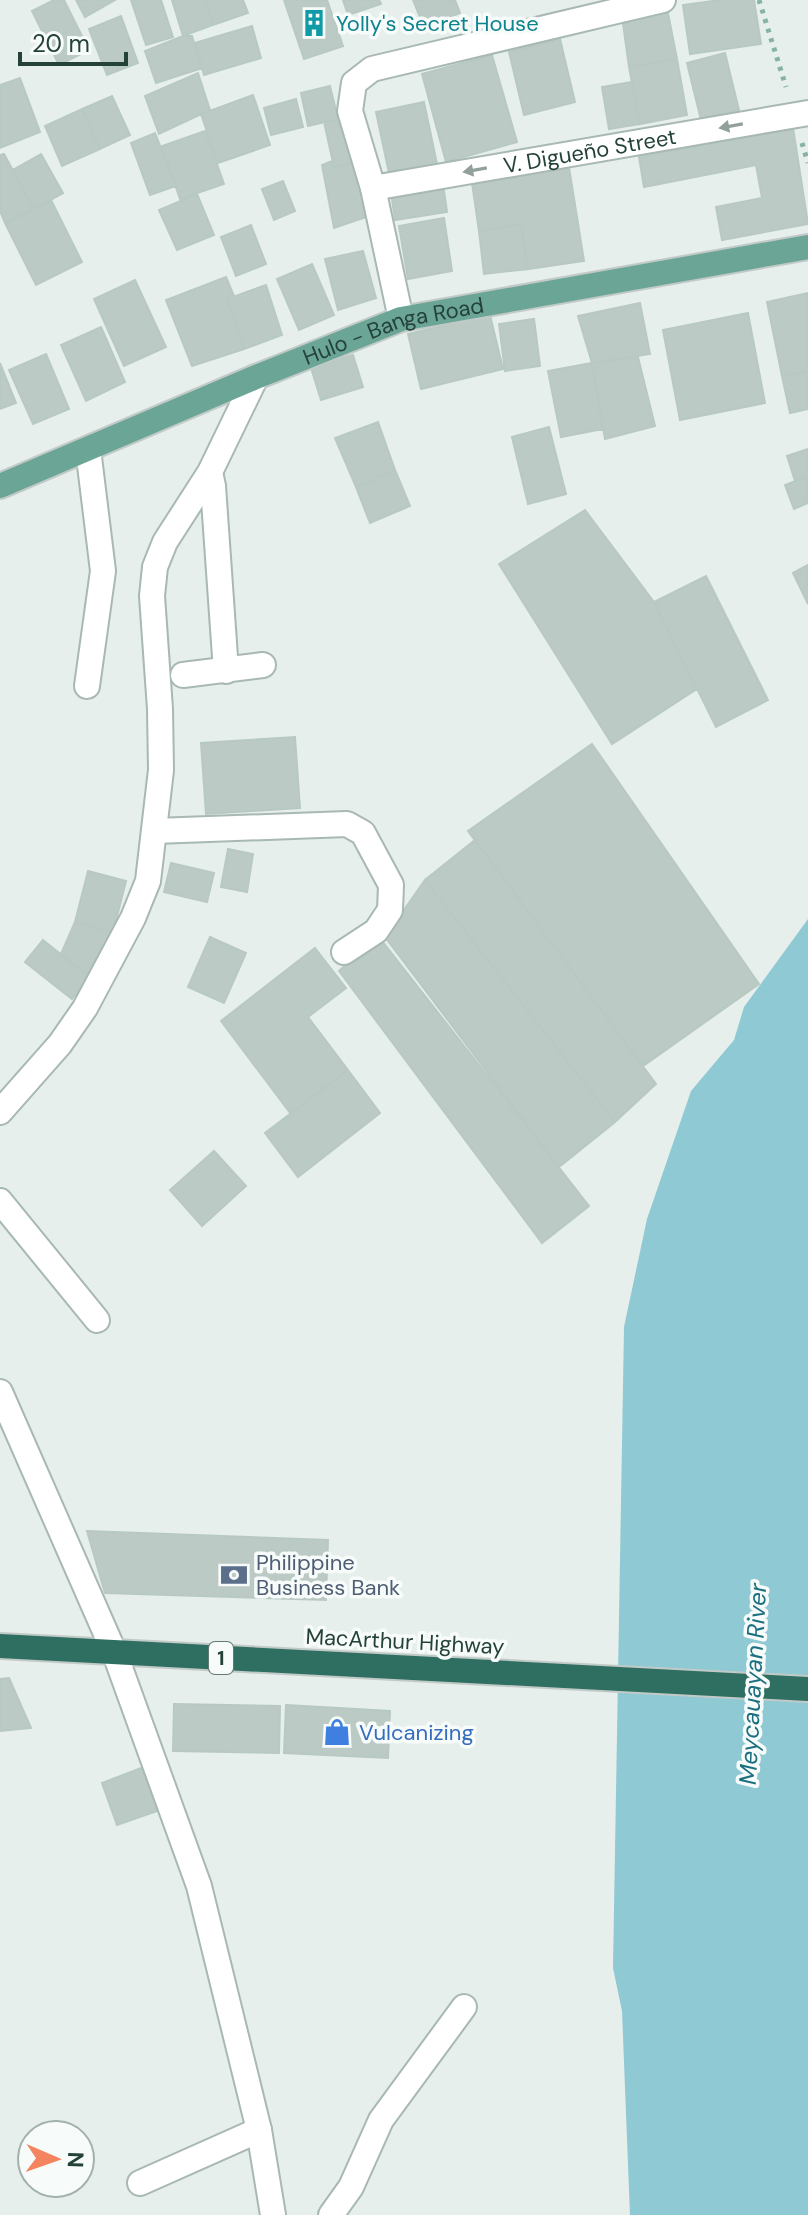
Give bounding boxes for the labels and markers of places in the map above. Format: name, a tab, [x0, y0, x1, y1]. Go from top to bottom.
building icon: Yolly's Secret House	[299, 8, 329, 38]
place label: Yolly's Secret House	[336, 9, 539, 38]
place label: Philippine Business Bank	[256, 1548, 400, 1602]
bank icon: Philippine Business Bank	[219, 1560, 249, 1590]
shop icon: Vulcanizing	[322, 1717, 352, 1747]
place label: Vulcanizing	[359, 1718, 474, 1747]

